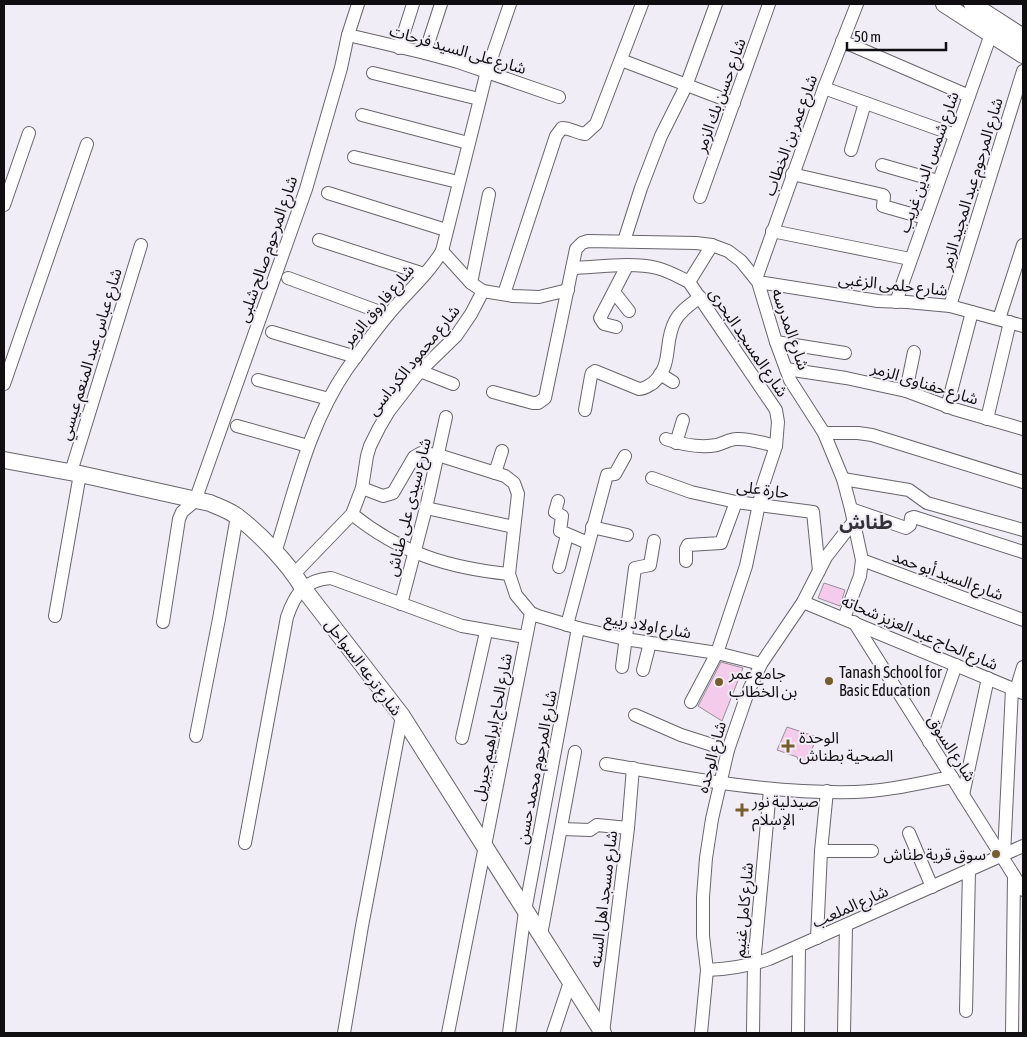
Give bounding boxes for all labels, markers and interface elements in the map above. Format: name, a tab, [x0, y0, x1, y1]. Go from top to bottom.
scale bar	[847, 20, 946, 52]
street label: شارع على السيد فرحات	[387, 21, 528, 81]
text: 50 m	[854, 28, 881, 45]
street label: شارع حسن بك الزمر	[691, 36, 753, 157]
street label: شارع عمر بن الخطاب	[760, 72, 824, 199]
street label: شارع شمس الدين غريب	[894, 89, 966, 236]
street label: شارع المرحوم عبد المجيد الزمر	[936, 95, 1010, 275]
street label: شارع المرحوم صالح شلبى	[233, 173, 304, 326]
street label: شارع فاروق الزمر	[338, 260, 420, 353]
street label: شارع عباس عبد المنعم عيسي	[55, 266, 129, 443]
street label: شارع حلمى الزغبى	[837, 269, 949, 303]
street label: شارع المسجد البحرى	[703, 284, 792, 402]
street label: شارع المدرسه	[765, 286, 813, 373]
street label: شارع محمود الكرداسى	[363, 301, 466, 421]
street label: شارع حفناوى الزمر	[867, 358, 981, 412]
street label: شارع سيدى على طناش	[382, 436, 438, 579]
street label: حارة على	[736, 476, 790, 503]
district label: طناش	[839, 511, 893, 533]
street label: شارع السيد أبو حمد	[889, 547, 1006, 607]
street label: شارع الحاج عبد العزيز شحاته	[837, 591, 1001, 677]
street label: شارع اولاد ربيع	[603, 609, 693, 645]
street label: شارع ترعه السواحل	[319, 615, 406, 721]
street label: شارع الحاج ابراهيم جبريل	[469, 652, 519, 803]
place label: Tanash School for Basic Education	[839, 663, 942, 699]
place label: جامع عمر بن الخطاب	[728, 664, 797, 701]
marker: Tanash School for Basic Education	[823, 675, 835, 687]
marker: جامع عمر بن الخطاب	[713, 676, 725, 688]
street label: شارع المرحوم محمد حسن	[512, 688, 564, 846]
street label: شارع السوق	[921, 712, 980, 786]
street label: شارع الوحده	[693, 719, 733, 796]
place label: الوحدة الصحية بطناش	[799, 728, 893, 765]
marker: الوحدة الصحية بطناش	[781, 739, 795, 753]
place label: صيدلية نور الإسلام	[751, 792, 819, 832]
marker: صيدلية نور الإسلام	[736, 804, 748, 816]
street label: شارع مسجد اهل السنه	[586, 829, 624, 969]
place label: سوق قرية طناش	[883, 845, 986, 864]
marker: سوق قرية طناش	[990, 848, 1002, 860]
street label: شارع كامل غنيم	[730, 862, 760, 959]
street label: شارع الملعب	[809, 881, 892, 934]

